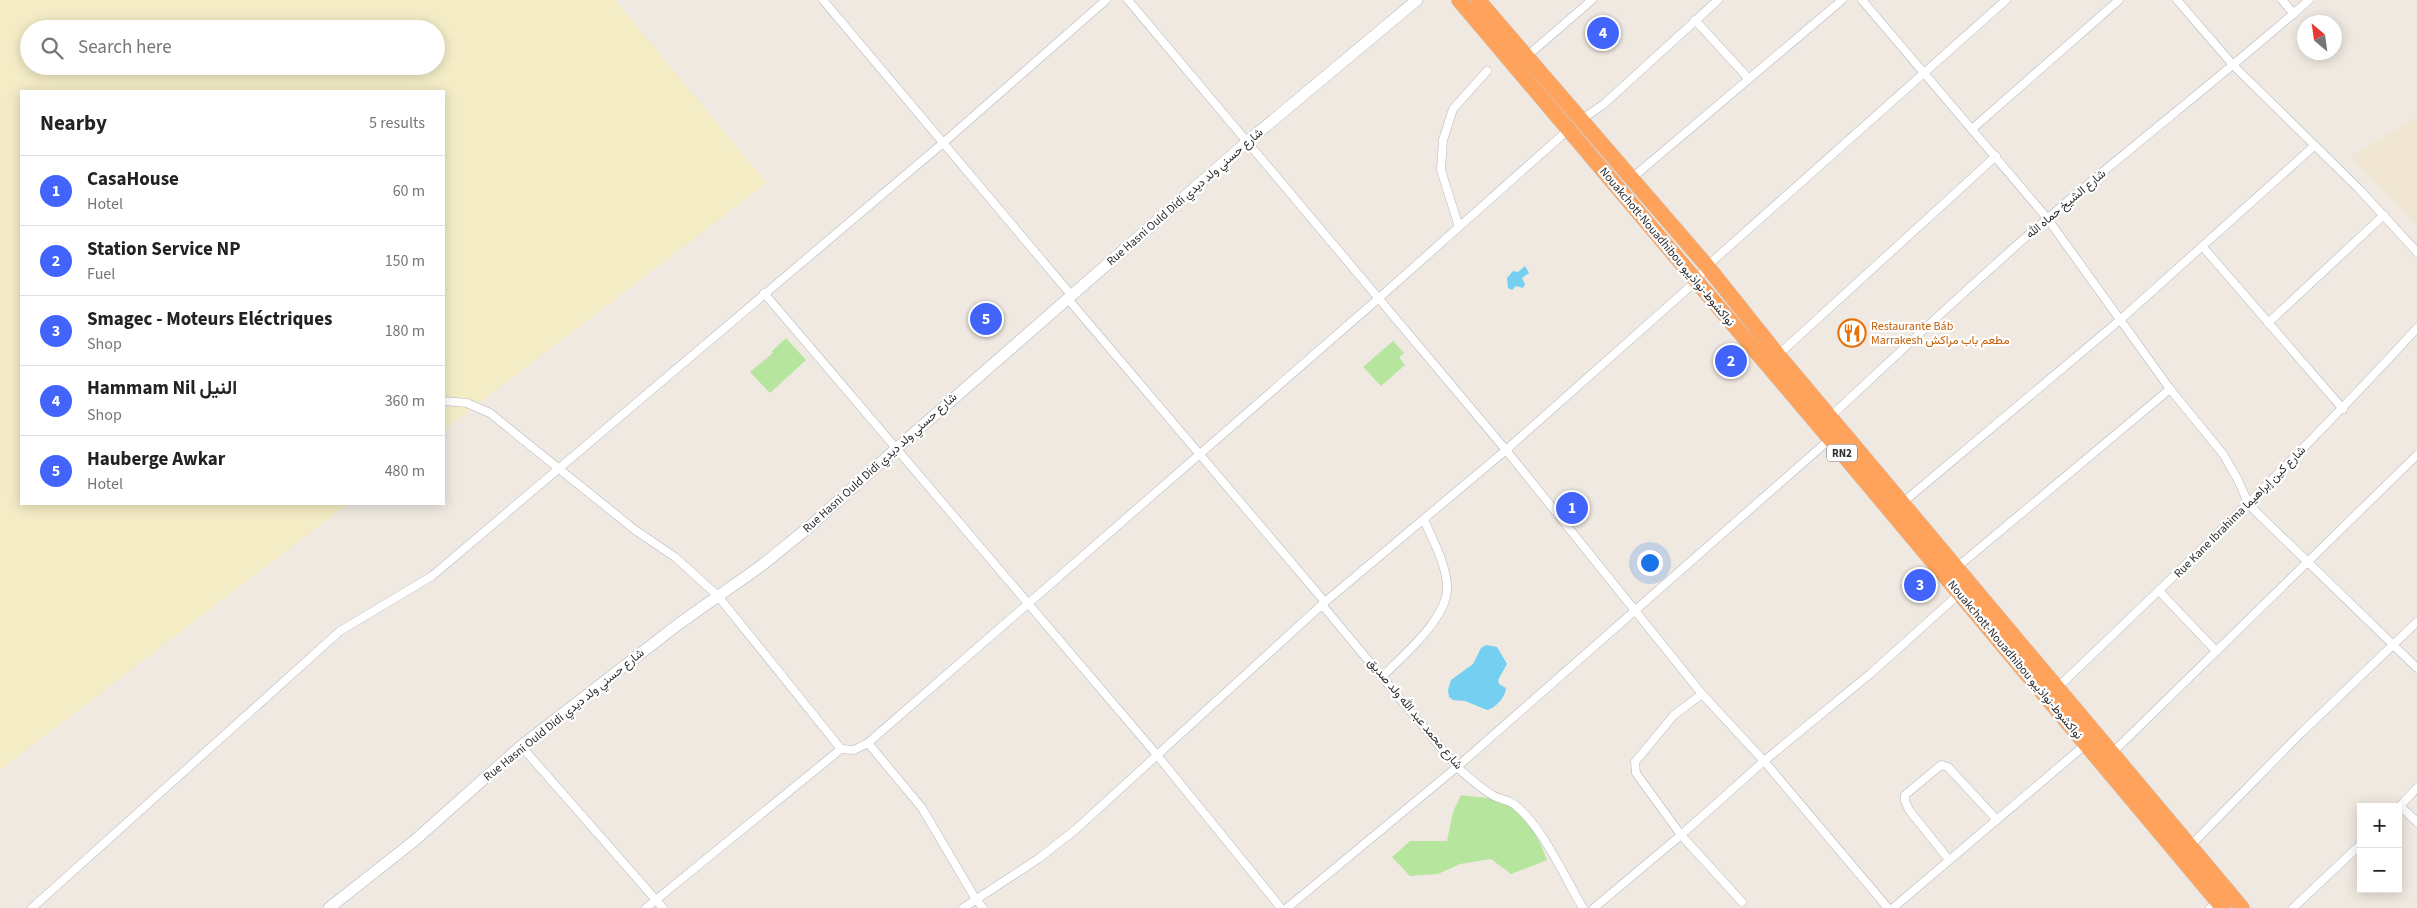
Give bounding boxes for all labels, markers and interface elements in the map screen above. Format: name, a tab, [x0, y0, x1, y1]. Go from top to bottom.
pin: 4	[1587, 14, 1619, 52]
north arrow	[2297, 15, 2342, 60]
search box	[20, 20, 445, 75]
icon: search	[38, 34, 66, 62]
text: Search here	[78, 34, 172, 61]
text: Nearby	[40, 108, 107, 138]
text: 5 results	[369, 112, 425, 134]
street label: Rue Hasni Ould Didi شارع حسني ولد ديدي	[1103, 124, 1268, 271]
street label: Nouakchott-Nouadhibou نواكشوط-نواذيبو	[1595, 164, 1739, 330]
street label: شارع الشيخ حماه الله	[2022, 165, 2110, 243]
text: CasaHouse	[87, 166, 179, 193]
text: 1	[52, 180, 60, 202]
text: 60 m	[393, 180, 425, 202]
text: Hotel	[87, 193, 123, 215]
text: Station Service NP	[87, 236, 241, 263]
text: 2	[52, 250, 60, 272]
text: 150 m	[385, 250, 425, 272]
text: Fuel	[87, 263, 115, 285]
pin: 5	[970, 300, 1002, 338]
text: Smagec - Moteurs Eléctriques	[87, 306, 332, 333]
restaurant icon: Restaurante Báb Marrakesh مطعم باب مراكش	[1837, 318, 1867, 348]
place label: Restaurante Báb Marrakesh مطعم باب مراكش	[1871, 318, 2010, 349]
text: 3	[52, 320, 60, 342]
text: 180 m	[385, 320, 425, 342]
text: Shop	[87, 333, 122, 355]
pin: 2	[1715, 342, 1747, 380]
text: Hammam Nil النيل	[87, 375, 237, 402]
street label: Rue Hasni Ould Didi شارع حسني ولد ديدي	[799, 389, 962, 538]
text: 4	[52, 390, 60, 412]
text: 360 m	[385, 390, 425, 412]
text: Shop	[87, 404, 122, 426]
street label: Rue Kane Ibrahima شارع كين إبراهيما	[2170, 442, 2310, 582]
road number: RN2	[1827, 444, 1857, 462]
text: Hauberge Awkar	[87, 446, 225, 473]
text: 5	[52, 460, 60, 482]
text: 480 m	[385, 460, 425, 482]
text: Hotel	[87, 473, 123, 495]
pin: 1	[1556, 489, 1588, 527]
your location	[1637, 550, 1663, 576]
pin: 3	[1904, 566, 1936, 604]
street label: Nouakchott-Nouadhibou نواكشوط-نواذيبو	[1943, 577, 2087, 743]
street label: Rue Hasni Ould Didi شارع حسني ولد ديدي	[480, 645, 649, 786]
street label: شارع محمد عبد الله ولد صديق	[1363, 655, 1467, 773]
map controls	[2357, 803, 2402, 893]
button: +	[2357, 803, 2402, 848]
button: −	[2357, 848, 2402, 893]

